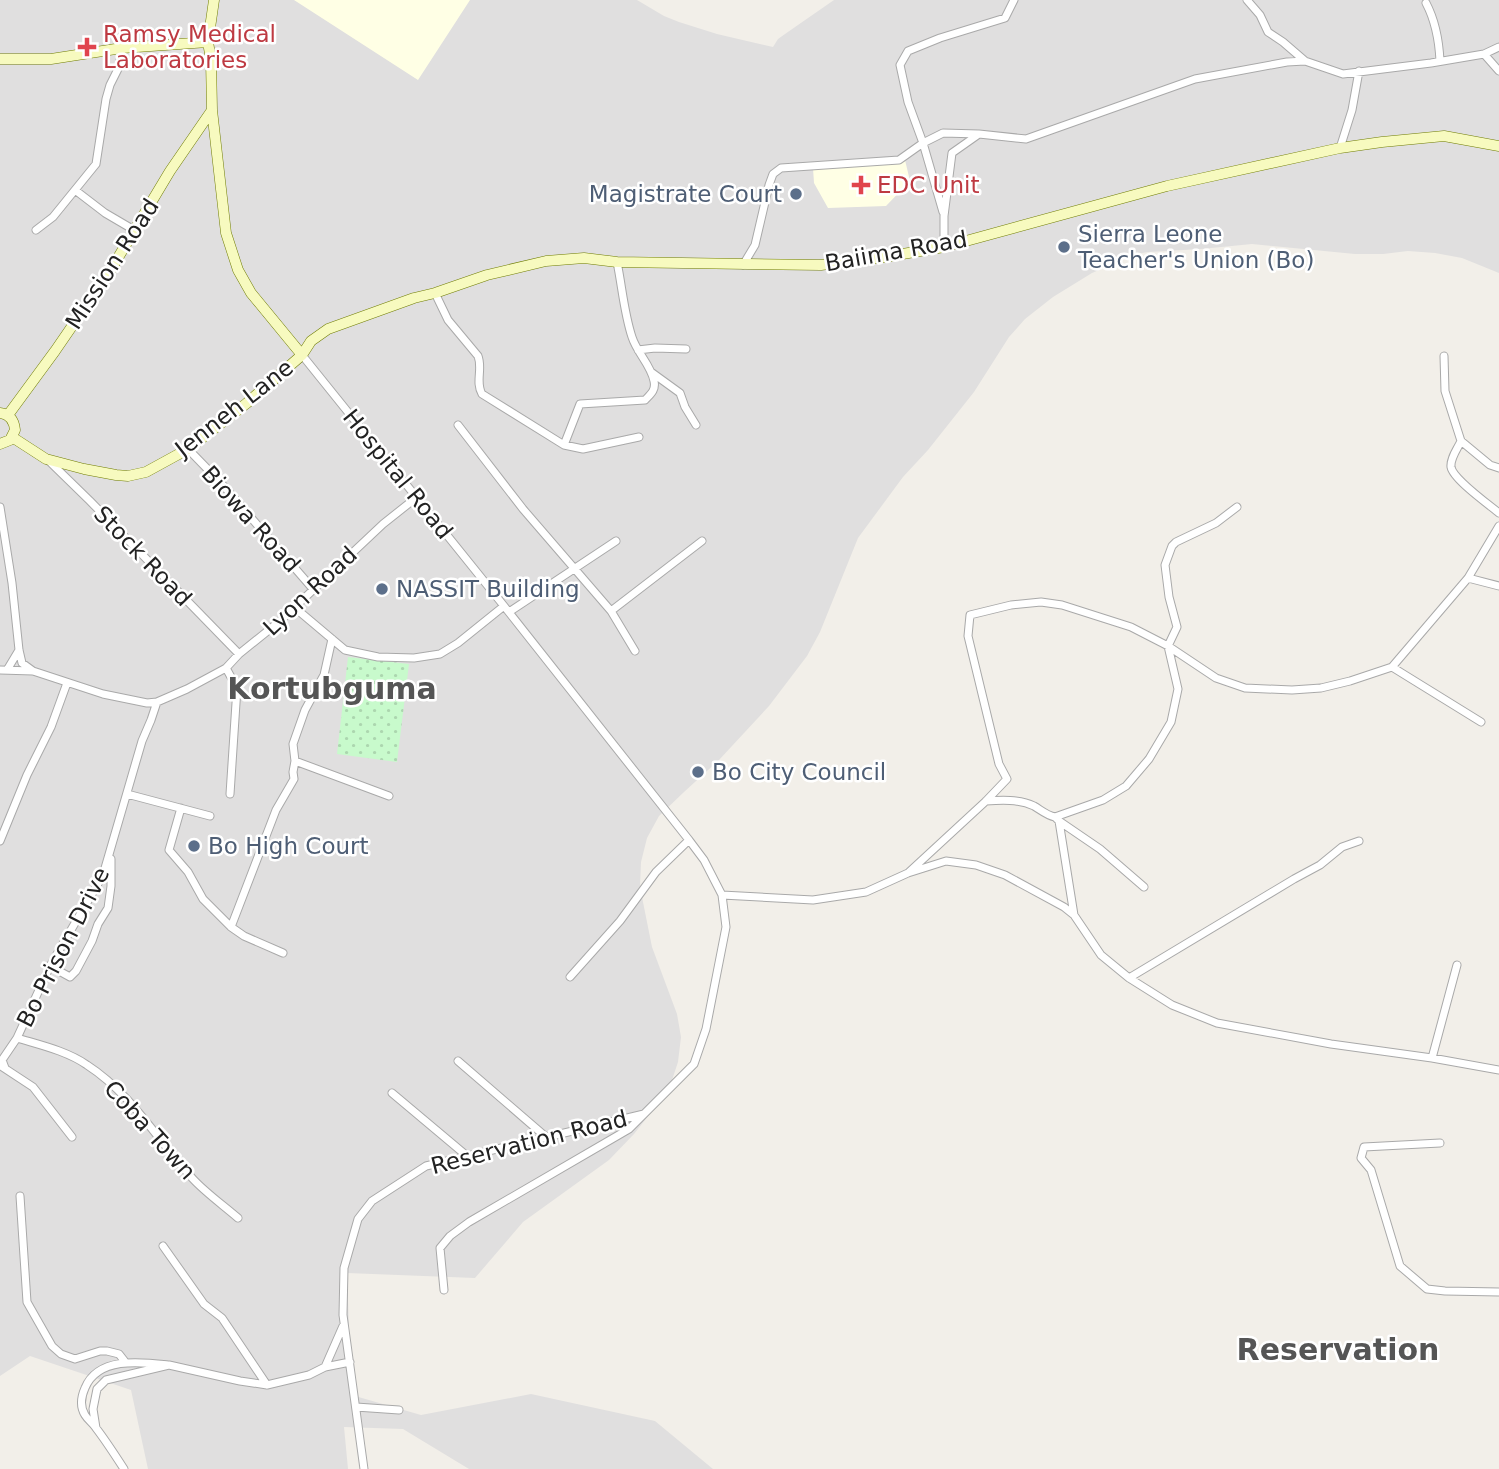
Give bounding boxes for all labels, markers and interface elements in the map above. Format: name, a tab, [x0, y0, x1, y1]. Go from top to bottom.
place label: Ramsy Medical Laboratories	[103, 21, 276, 73]
marker: Ramsy Medical Laboratories	[77, 37, 97, 57]
place label: EDC Unit	[877, 172, 979, 198]
marker: EDC Unit	[851, 175, 871, 195]
place label: Magistrate Court	[589, 181, 782, 207]
marker: Magistrate Court	[788, 186, 804, 202]
street label: Mission Road	[60, 194, 164, 334]
place label: Sierra Leone Teacher's Union (Bo)	[1077, 221, 1314, 273]
street label: Baiima Road	[823, 226, 969, 276]
marker: Sierra Leone Teacher's Union (Bo)	[1056, 239, 1072, 255]
street label: Jenneh Lane	[169, 354, 298, 463]
street label: Hospital Road	[338, 404, 458, 544]
street label: Biowa Road	[196, 460, 306, 578]
street label: Stock Road	[89, 501, 197, 611]
street label: Lyon Road	[258, 541, 362, 641]
place label: NASSIT Building	[396, 576, 580, 602]
marker: NASSIT Building	[374, 581, 390, 597]
district label: Kortubguma	[227, 671, 437, 706]
place label: Bo City Council	[712, 759, 886, 785]
marker: Bo City Council	[690, 764, 706, 780]
place label: Bo High Court	[208, 833, 369, 859]
marker: Bo High Court	[186, 838, 202, 854]
street label: Bo Prison Drive	[12, 863, 114, 1031]
street label: Coba Town	[99, 1075, 201, 1185]
street label: Reservation Road	[428, 1105, 630, 1179]
district label: Reservation	[1237, 1332, 1439, 1367]

